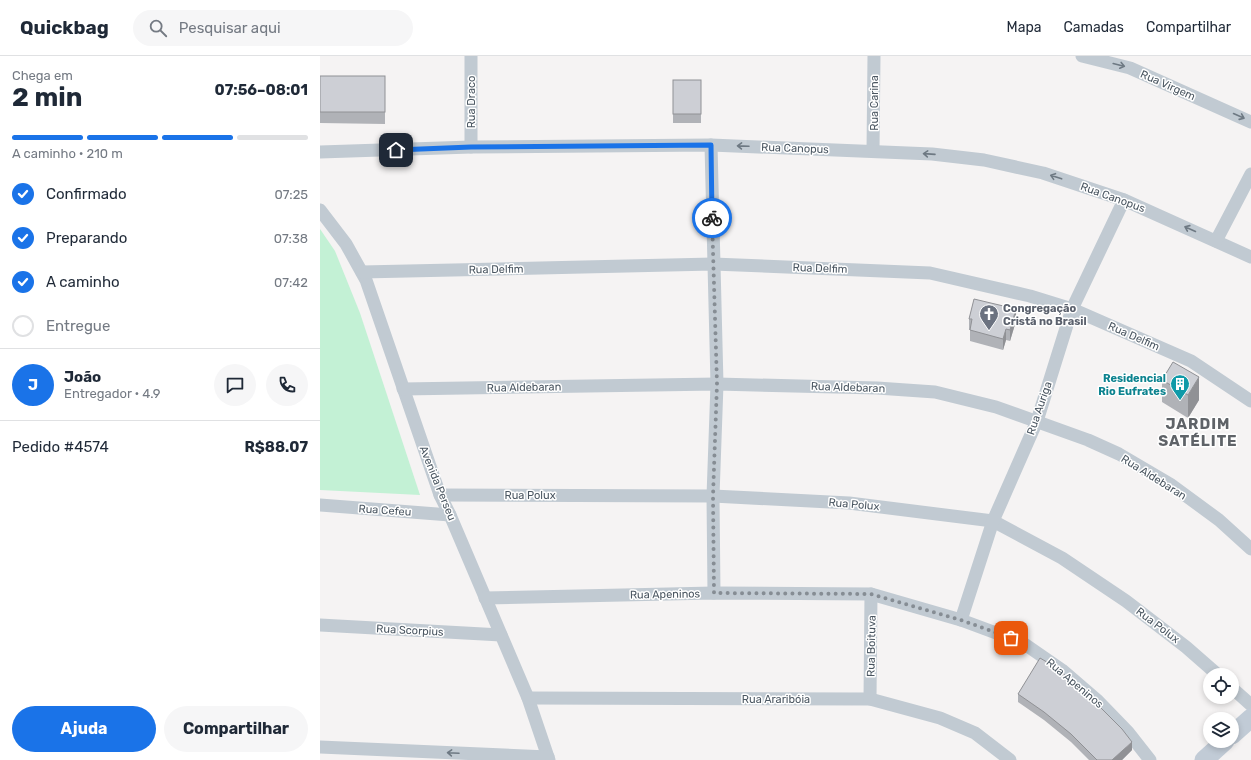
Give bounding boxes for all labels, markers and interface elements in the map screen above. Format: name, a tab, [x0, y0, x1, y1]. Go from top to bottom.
search box	[133, 10, 413, 46]
text: Quickbag	[20, 16, 109, 39]
icon: search	[147, 17, 169, 39]
text: Pesquisar aqui	[179, 19, 281, 37]
text: Mapa	[1007, 19, 1042, 36]
text: Camadas	[1064, 19, 1124, 36]
text: Compartilhar	[1146, 19, 1231, 36]
one-way arrow	[1113, 62, 1126, 70]
text: Chega em	[12, 68, 73, 83]
street label: Rua Virgem	[1138, 68, 1197, 103]
street label: Rua Carina	[868, 75, 881, 131]
street label: Rua Draco	[465, 76, 478, 128]
text: 07:56–08:01	[214, 81, 308, 99]
text: 2 min	[12, 82, 82, 113]
one-way arrow	[1232, 113, 1244, 121]
pin	[379, 133, 413, 167]
icon: home	[385, 139, 407, 161]
street label: Rua Canopus	[761, 141, 829, 156]
one-way arrow	[737, 143, 750, 150]
text: A caminho · 210 m	[12, 146, 123, 161]
one-way arrow	[923, 151, 936, 158]
one-way arrow	[1050, 173, 1063, 180]
street label: Rua Canopus	[1079, 180, 1147, 215]
icon: check	[12, 183, 34, 205]
text: Confirmado	[46, 185, 127, 203]
text: 07:25	[274, 187, 308, 202]
courier	[692, 198, 732, 238]
icon: bike	[701, 207, 723, 229]
one-way arrow	[1185, 225, 1197, 232]
icon: check	[12, 227, 34, 249]
text: Preparando	[46, 229, 127, 247]
text: 07:38	[274, 231, 308, 246]
street label: Rua Delfim	[792, 261, 848, 276]
street label: Rua Delfim	[468, 263, 524, 276]
icon: check	[12, 271, 34, 293]
text: A caminho	[46, 273, 120, 291]
text: 07:42	[274, 275, 308, 290]
place label: Congregação Cristã no Brasil	[1003, 302, 1087, 328]
church icon: Congregação Cristã no Brasil	[978, 303, 1000, 331]
text: Entregue	[46, 317, 110, 335]
street label: Rua Delfim	[1106, 319, 1162, 354]
button: chat	[214, 364, 256, 406]
button: phone	[266, 364, 308, 406]
text: João	[64, 368, 101, 386]
place label: Residencial Rio Eufrates	[1098, 372, 1166, 398]
building icon: Residencial Rio Eufrates	[1169, 373, 1191, 401]
text: J	[28, 376, 38, 394]
street label: Rua Aldebaran	[487, 380, 561, 395]
street label: Rua Aldebaran	[811, 380, 885, 395]
street label: Rua Auriga	[1024, 380, 1055, 437]
text: Entregador · 4.9	[64, 386, 161, 401]
district label: JARDIM SATÉLITE	[1158, 415, 1238, 450]
text: Pedido #4574	[12, 438, 109, 456]
text: R$88.07	[244, 438, 308, 456]
street label: Avenida Perseu	[417, 444, 458, 522]
street label: Rua Aldebaran	[1119, 452, 1189, 503]
street label: Rua Polux	[504, 489, 556, 502]
street label: Rua Polux	[828, 496, 880, 513]
street label: Rua Cefeu	[358, 502, 412, 519]
street label: Rua Apeninos	[630, 587, 701, 602]
street label: Rua Polux	[1133, 605, 1182, 646]
street label: Rua Boituva	[864, 615, 879, 677]
pin	[994, 621, 1028, 655]
street label: Rua Scorpius	[376, 622, 444, 639]
icon: bag	[1000, 627, 1022, 649]
street label: Rua Apeninos	[1044, 656, 1106, 711]
map controls	[1203, 668, 1239, 748]
button: locate	[1203, 668, 1239, 704]
street label: Rua Araribóia	[742, 693, 810, 706]
button: Ajuda	[12, 706, 156, 752]
button: Compartilhar	[164, 706, 308, 752]
button: layers	[1203, 712, 1239, 748]
one-way arrow	[447, 749, 460, 756]

